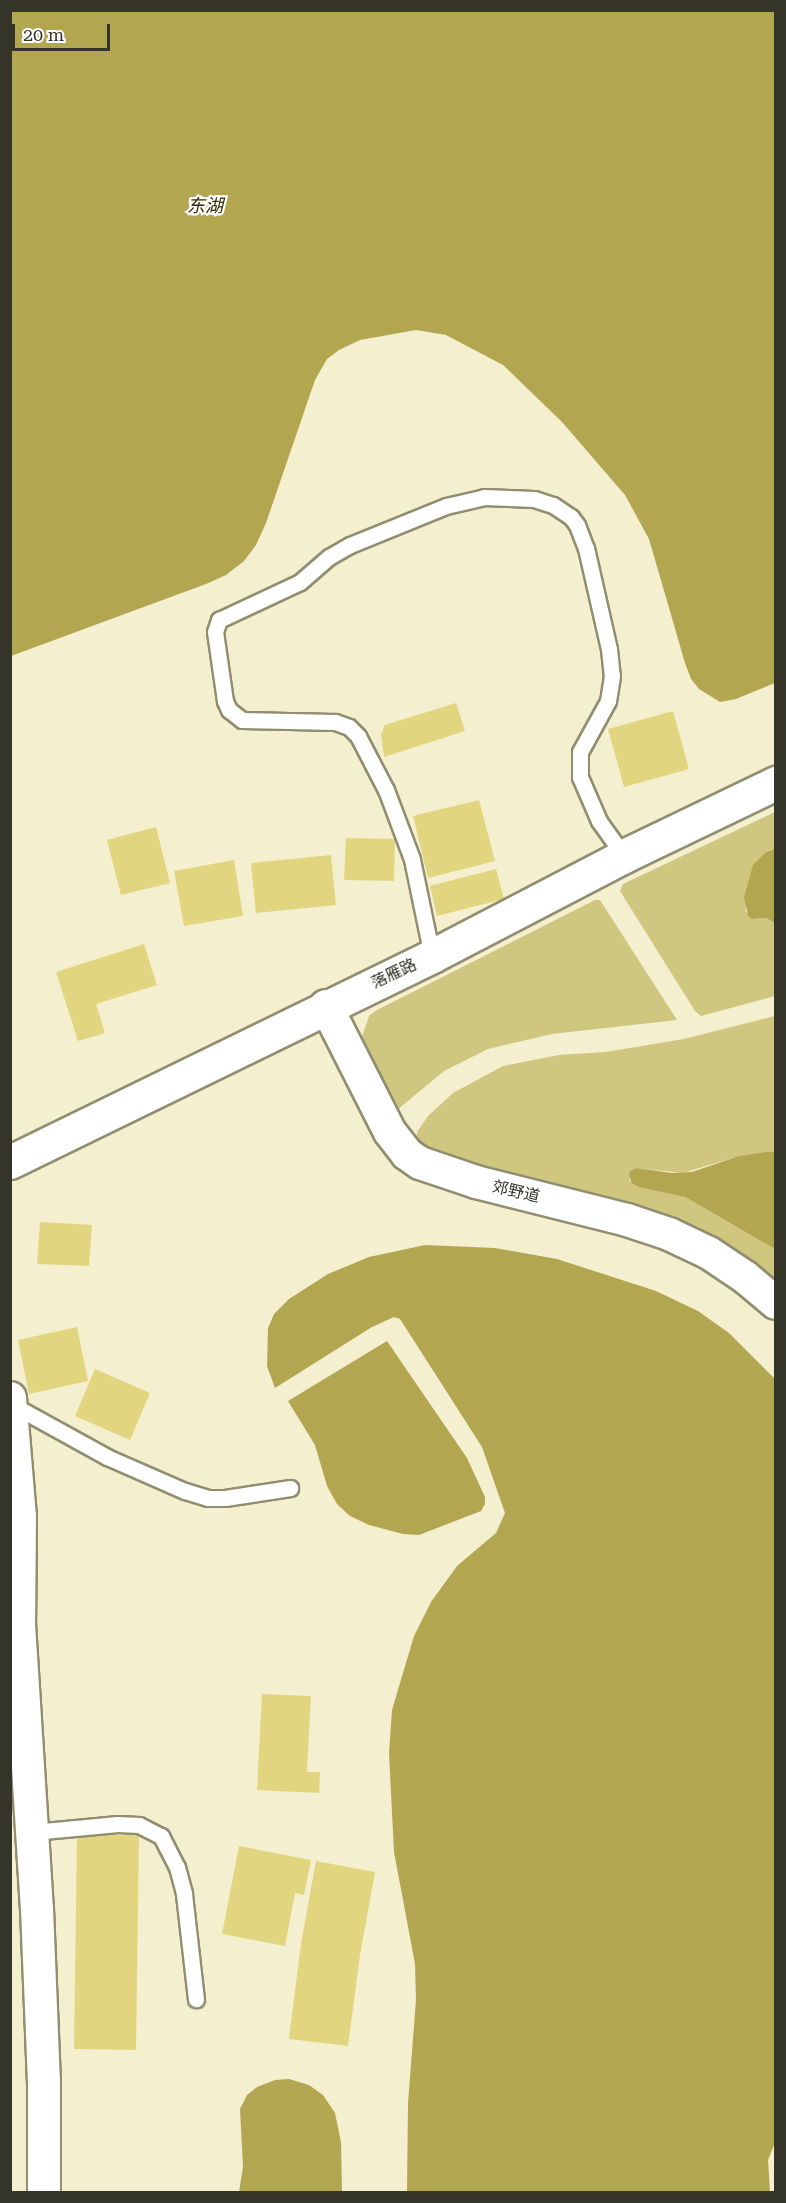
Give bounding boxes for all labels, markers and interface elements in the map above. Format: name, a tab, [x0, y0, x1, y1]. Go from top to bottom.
scale bar	[15, 12, 112, 50]
text: 20 m	[23, 24, 64, 45]
water label: 东湖	[187, 195, 223, 217]
street label: 落雁路	[368, 955, 420, 993]
street label: 郊野道	[490, 1177, 542, 1207]

